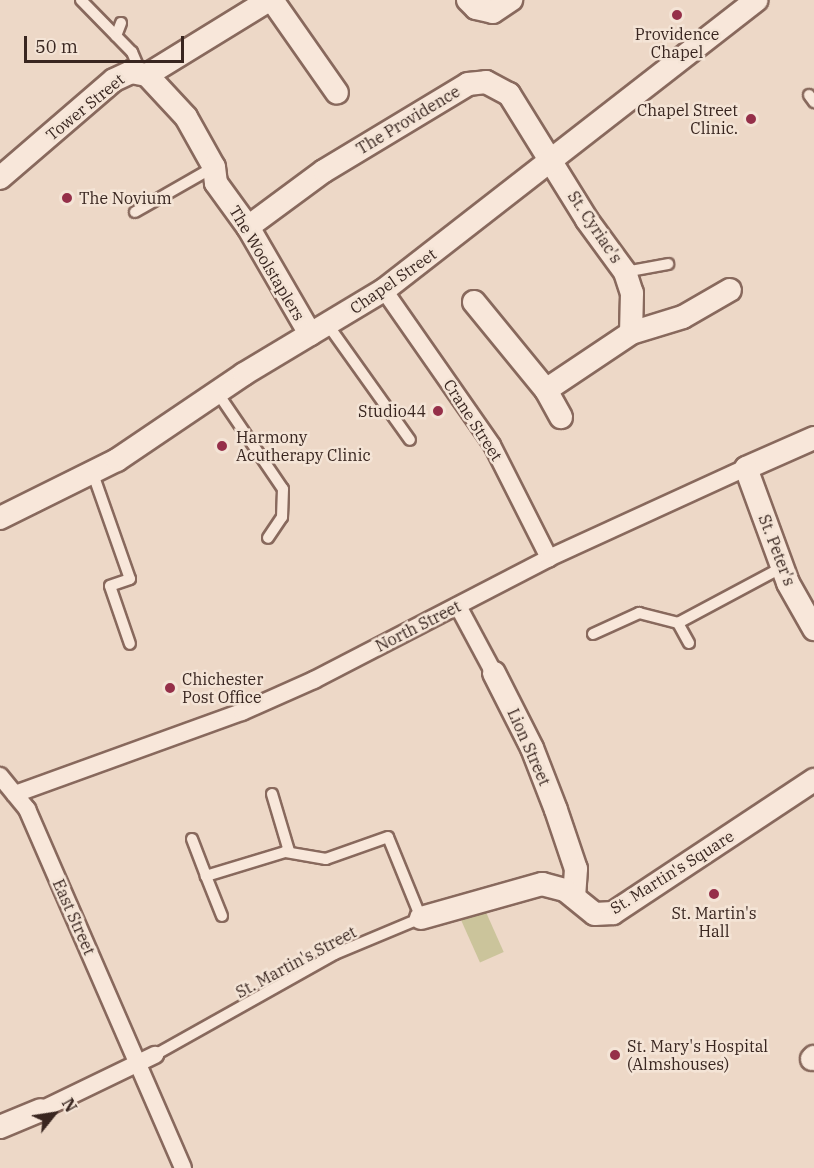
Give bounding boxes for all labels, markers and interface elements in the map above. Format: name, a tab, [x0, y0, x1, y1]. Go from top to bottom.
marker: Providence Chapel	[670, 8, 684, 22]
scale bar	[27, 24, 188, 62]
place label: Providence Chapel	[635, 24, 719, 62]
text: 50 m	[35, 35, 78, 58]
street label: Tower Street	[42, 70, 128, 144]
street label: The Providence	[353, 82, 463, 158]
place label: Chapel Street Clinic.	[637, 100, 738, 138]
marker: Chapel Street Clinic.	[742, 110, 760, 128]
street label: St. Cyriac's	[564, 187, 626, 267]
place label: The Novium	[79, 188, 172, 208]
marker: The Novium	[60, 191, 74, 205]
street label: The Woolstaplers	[225, 202, 309, 324]
street label: Chapel Street	[346, 244, 440, 318]
street label: Crane Street	[440, 376, 506, 464]
place label: Studio44	[358, 401, 426, 421]
marker: Studio44	[431, 404, 445, 418]
place label: Harmony Acutherapy Clinic	[236, 427, 371, 465]
marker: Harmony Acutherapy Clinic	[213, 437, 231, 455]
street label: St. Peter's	[755, 512, 799, 588]
street label: North Street	[372, 596, 464, 656]
place label: Chichester Post Office	[182, 669, 263, 707]
marker: Chichester Post Office	[163, 681, 177, 695]
street label: Lion Street	[503, 705, 555, 789]
street label: St. Martin's Square	[607, 826, 737, 918]
street label: East Street	[49, 876, 99, 958]
marker: St. Martin's Hall	[707, 887, 721, 901]
place label: St. Martin's Hall	[671, 903, 757, 941]
street label: St. Martin's Street	[232, 922, 360, 1002]
place label: St. Mary's Hospital (Almshouses)	[627, 1036, 768, 1074]
marker: St. Mary's Hospital (Almshouses)	[608, 1048, 622, 1062]
north arrow	[24, 1084, 84, 1144]
text: N	[58, 1095, 81, 1115]

